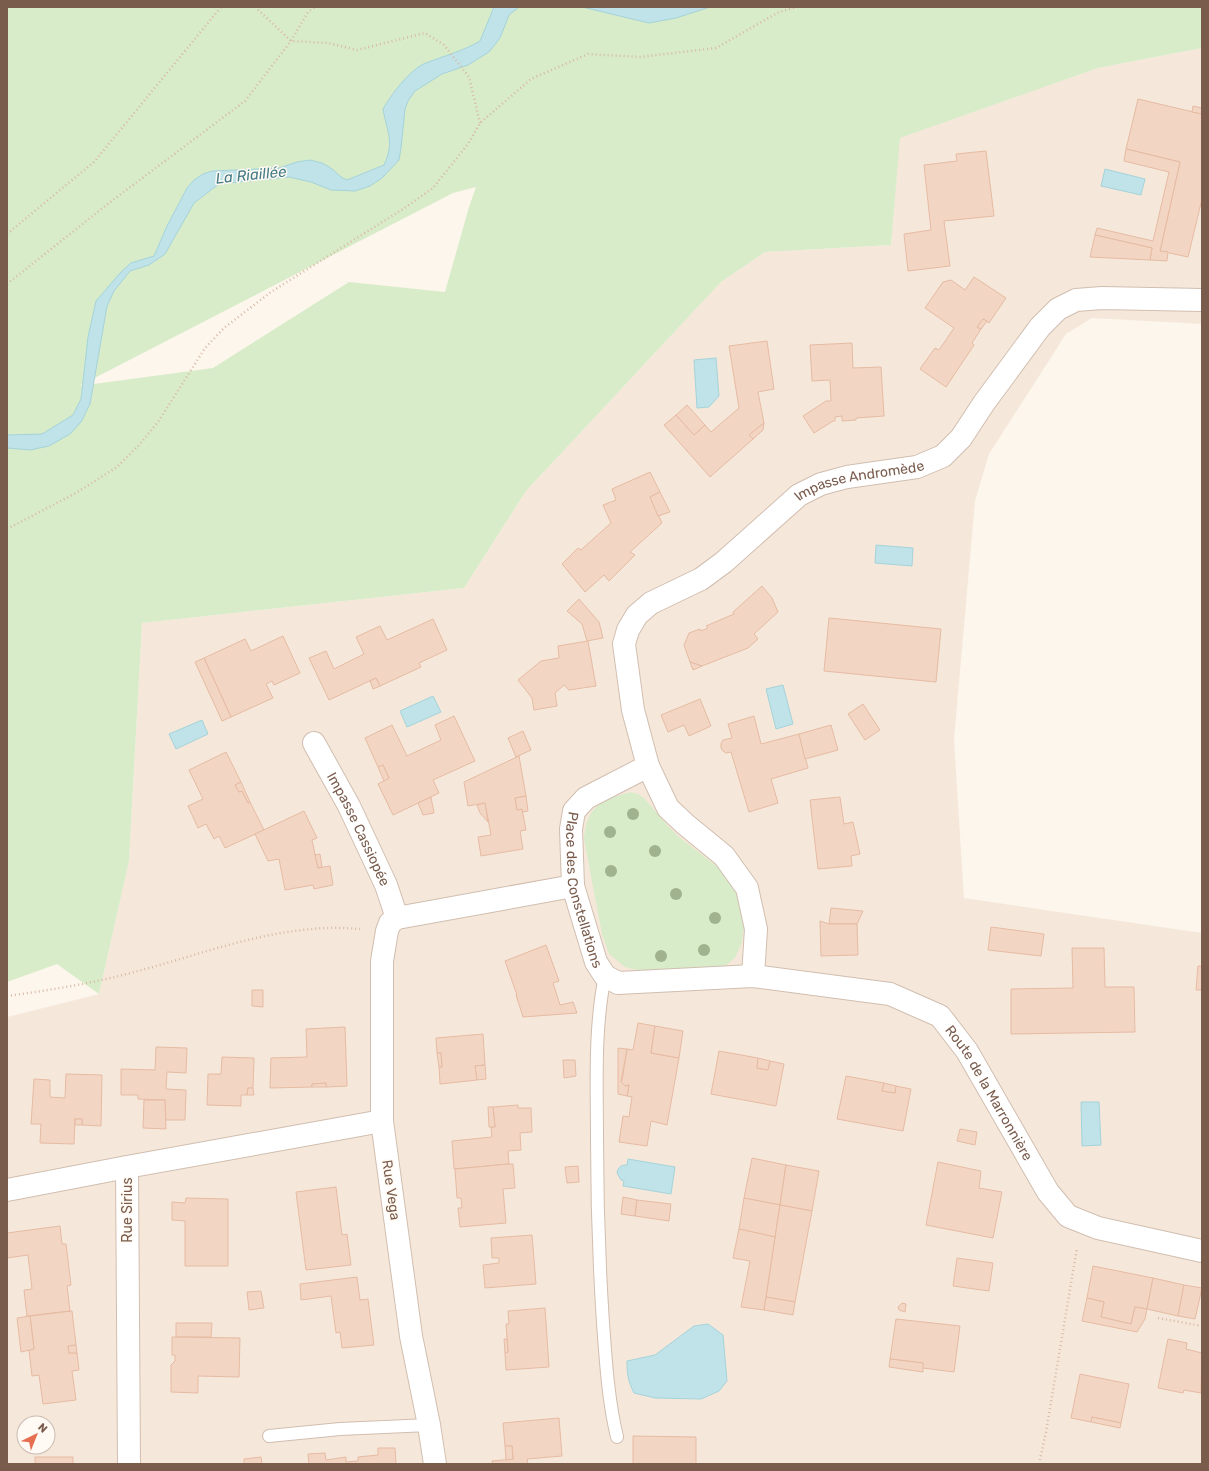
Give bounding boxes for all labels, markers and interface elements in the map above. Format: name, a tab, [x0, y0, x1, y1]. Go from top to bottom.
water label: La Riaillée	[215, 162, 288, 188]
street label: Impasse Andromède	[790, 456, 927, 504]
street label: Impasse Cassiopée	[323, 769, 394, 889]
street label: Place des Constellations	[562, 810, 606, 971]
street label: Route de la Marronnière	[942, 1022, 1037, 1164]
street label: Rue Vega	[378, 1159, 404, 1221]
street label: Rue Sirius	[119, 1177, 136, 1243]
north arrow	[16, 1415, 56, 1455]
text: N	[35, 1421, 50, 1436]

